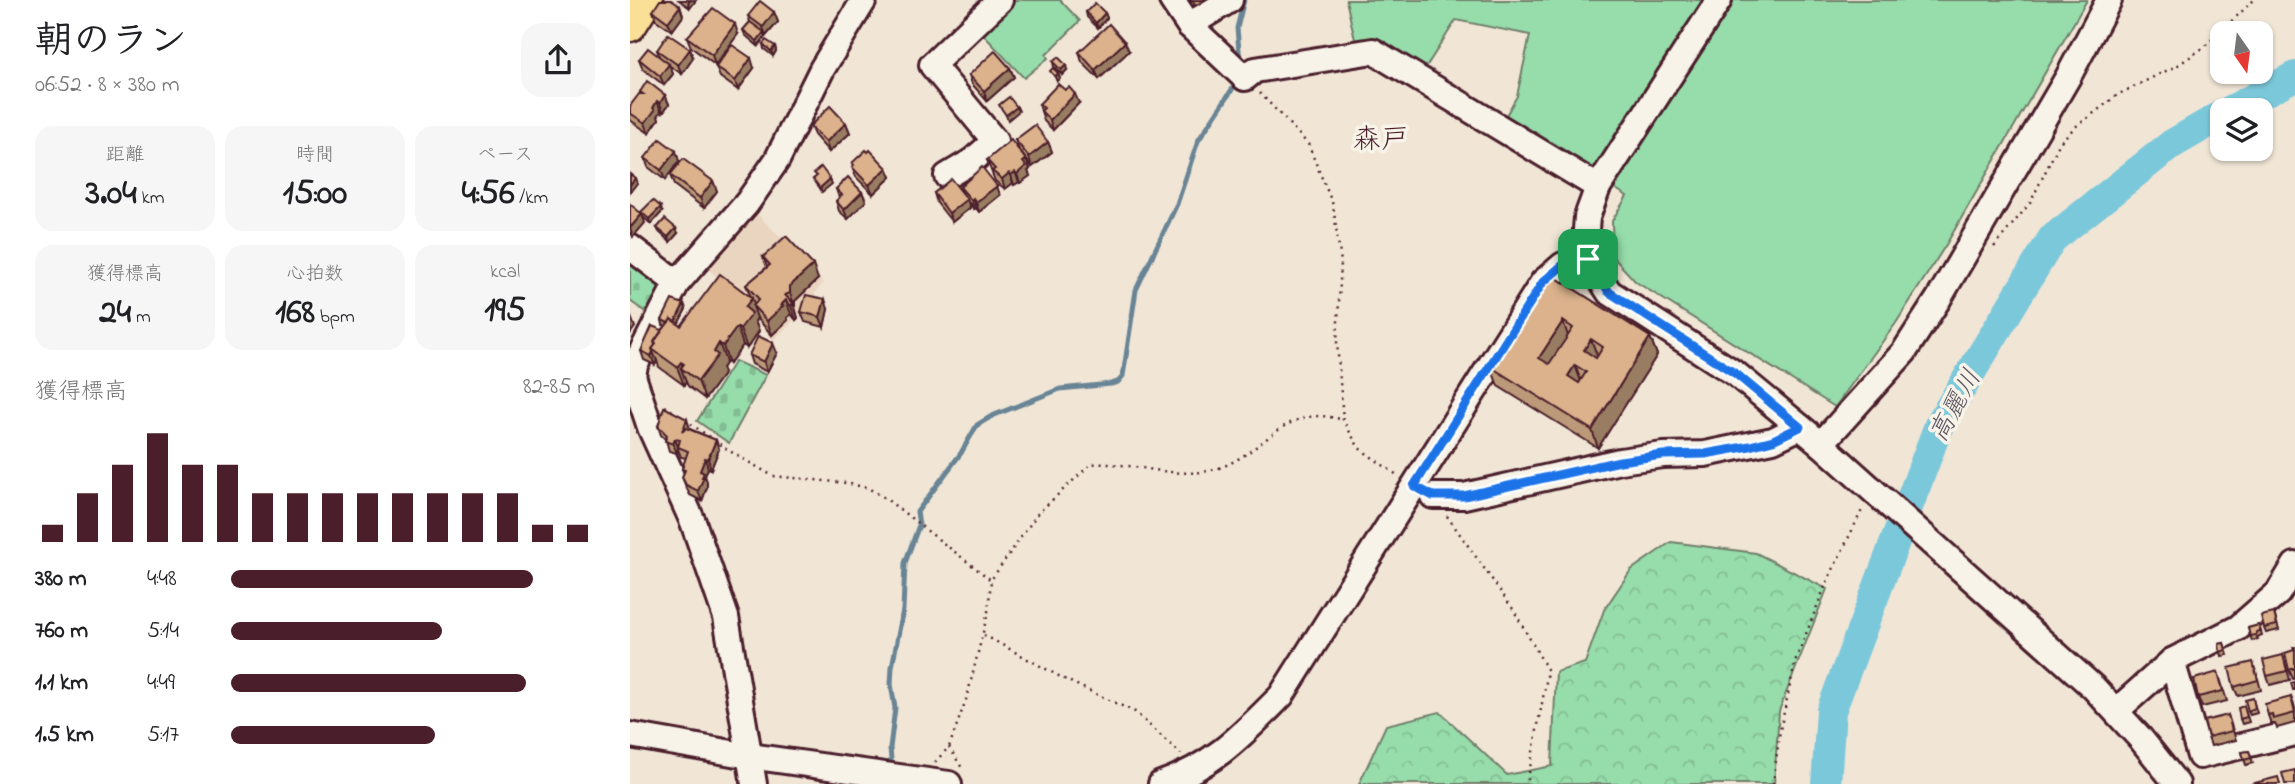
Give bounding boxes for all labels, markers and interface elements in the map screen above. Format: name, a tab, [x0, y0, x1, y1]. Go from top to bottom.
text: 朝のラン	[35, 15, 187, 71]
north arrow	[2210, 21, 2273, 84]
map controls	[2210, 21, 2273, 161]
button: share	[521, 23, 595, 97]
text: 06:52 · 8 × 380 m	[35, 69, 180, 102]
button: layers	[2210, 98, 2273, 161]
district label: 森戸	[1353, 121, 1409, 162]
text: 距離	[106, 142, 144, 169]
text: 時間	[296, 142, 334, 169]
text: ペース	[477, 142, 533, 169]
text: 3.04	[86, 169, 137, 220]
text: 15:00	[283, 169, 347, 220]
text: 4:56	[462, 169, 515, 220]
text: km	[137, 185, 164, 212]
text: /km	[515, 185, 548, 212]
pin	[1558, 229, 1618, 289]
icon: arrive	[1569, 240, 1607, 278]
text: kcal	[490, 259, 520, 286]
text: 獲得標高	[87, 261, 163, 288]
text: 心拍数	[286, 261, 344, 288]
text: 195	[484, 286, 526, 337]
text: 24	[99, 288, 131, 339]
text: 168	[275, 288, 315, 339]
text: m	[131, 304, 151, 331]
text: bpm	[315, 304, 355, 331]
water label: 高麗川	[1921, 363, 1992, 450]
text: 82–85 m	[523, 371, 595, 404]
text: 獲得標高	[35, 376, 127, 409]
text: 380 m	[35, 563, 87, 596]
text: 4:48	[147, 563, 177, 596]
text: 760 m	[35, 615, 88, 648]
text: 5:14	[147, 615, 179, 648]
text: 1.1 km	[35, 667, 88, 700]
text: 4:49	[147, 667, 175, 700]
text: 1.5 km	[35, 719, 94, 752]
text: 5:17	[147, 719, 179, 752]

